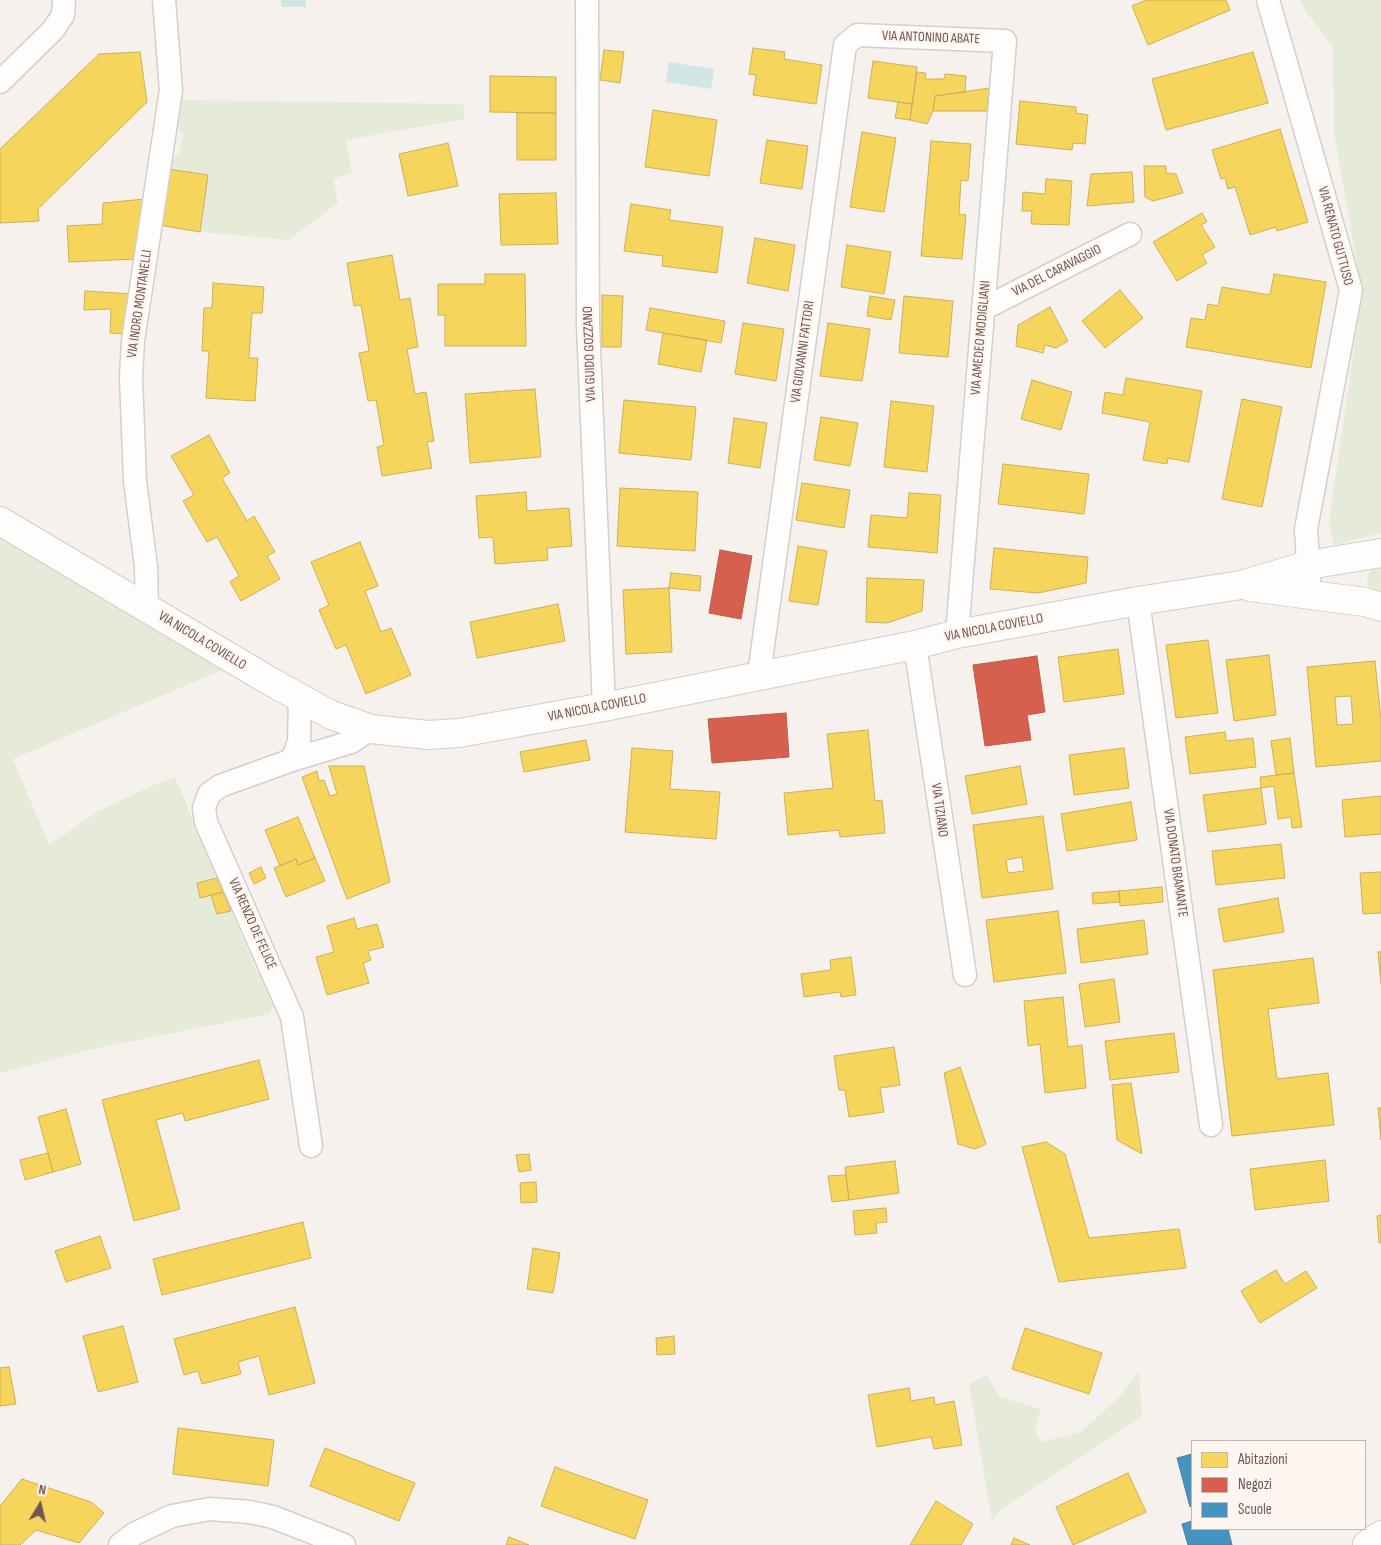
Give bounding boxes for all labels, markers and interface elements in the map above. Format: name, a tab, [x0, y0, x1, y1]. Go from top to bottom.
street label: VIA ANTONINO ABATE	[882, 28, 980, 48]
street label: VIA RENATO GUTTUSO	[1314, 185, 1356, 287]
street label: VIA DEL CARAVAGGIO	[1010, 241, 1104, 301]
street label: VIA INDRO MONTANELLI	[124, 249, 156, 359]
street label: VIA AMEDEO MODIGLIANI	[968, 280, 994, 396]
street label: VIA GIOVANNI FATTORI	[787, 300, 819, 404]
street label: VIA GUIDO GOZZANO	[580, 306, 600, 402]
street label: VIA NICOLA COVIELLO	[155, 608, 249, 674]
street label: VIA NICOLA COVIELLO	[943, 610, 1045, 646]
street label: VIA NICOLA COVIELLO	[546, 690, 648, 726]
street label: VIA TIZIANO	[927, 782, 951, 838]
street label: VIA DONATO BRAMANTE	[1159, 807, 1191, 919]
street label: VIA RENZO DE FELICE	[224, 876, 280, 972]
legend	[1191, 1440, 1366, 1530]
text: Abitazioni	[1238, 1450, 1288, 1469]
text: Negozi	[1238, 1475, 1272, 1494]
north arrow	[15, 1480, 65, 1530]
text: N	[37, 1481, 47, 1499]
text: Scuole	[1238, 1500, 1272, 1519]

